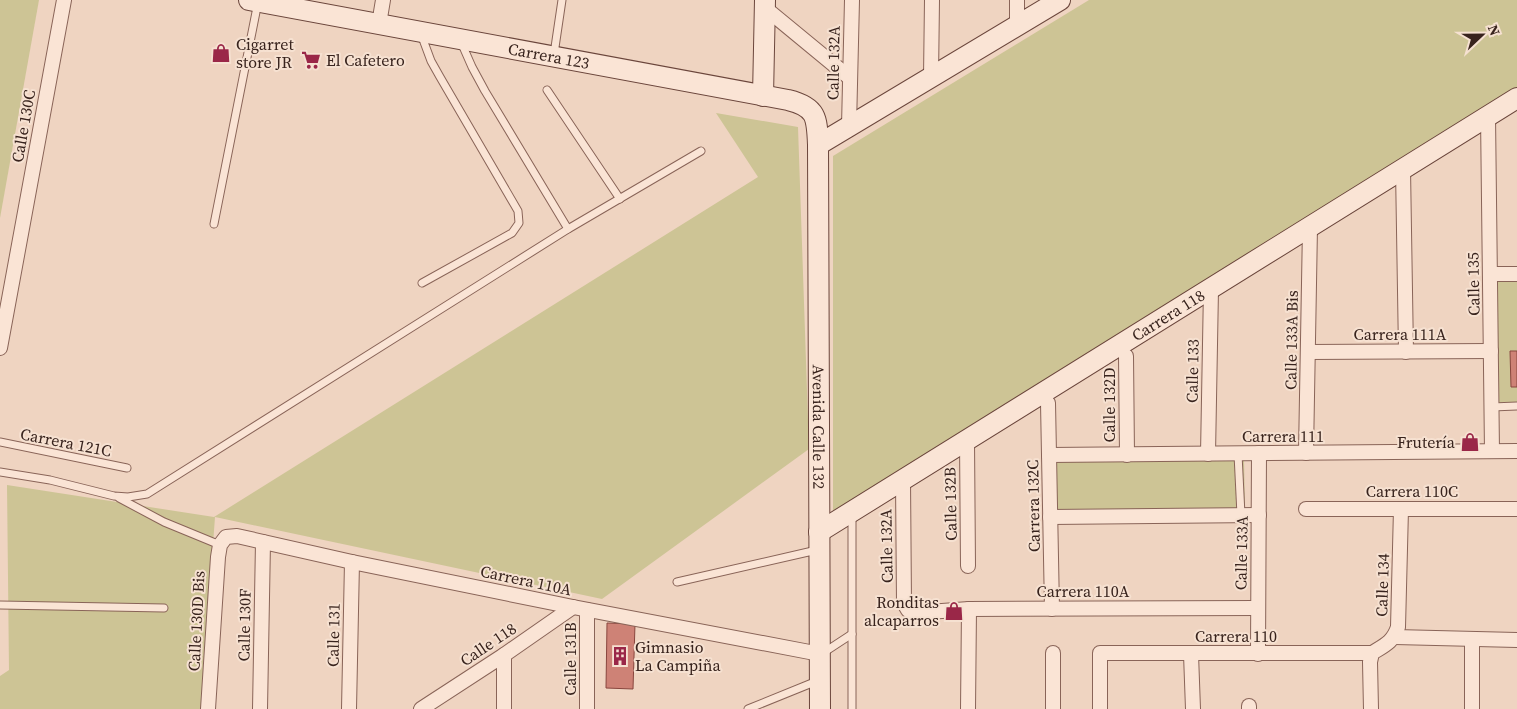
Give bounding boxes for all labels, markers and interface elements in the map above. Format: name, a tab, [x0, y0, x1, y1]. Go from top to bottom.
north arrow	[1457, 10, 1507, 60]
text: N	[1483, 22, 1505, 39]
street label: Calle 132A	[821, 25, 845, 100]
place label: Cigarret store JR	[236, 33, 294, 73]
street label: Carrera 123	[506, 37, 591, 74]
shop icon: Cigarret store JR	[210, 42, 232, 64]
supermarket icon: El Cafetero	[300, 49, 322, 71]
place label: El Cafetero	[326, 49, 405, 71]
street label: Calle 130C	[6, 88, 40, 164]
street label: Calle 135	[1461, 252, 1485, 316]
street label: Carrera 118	[1127, 284, 1209, 346]
street label: Calle 133A Bis	[1279, 290, 1303, 390]
street label: Carrera 111A	[1354, 323, 1447, 345]
street label: Calle 133	[1180, 339, 1204, 403]
street label: Avenida Calle 132	[808, 364, 830, 489]
street label: Calle 132D	[1098, 367, 1120, 443]
street label: Carrera 121C	[19, 422, 113, 462]
street label: Carrera 111	[1242, 425, 1324, 447]
place label: Frutería	[1397, 431, 1456, 453]
shop icon: Frutería	[1459, 431, 1481, 453]
street label: Carrera 132C	[1021, 460, 1045, 552]
street label: Calle 132B	[938, 467, 962, 541]
street label: Carrera 110C	[1366, 480, 1458, 502]
street label: Calle 132A	[874, 508, 898, 583]
street label: Calle 133A	[1229, 515, 1253, 590]
street label: Calle 134	[1370, 553, 1394, 617]
street label: Carrera 110A	[478, 560, 574, 600]
street label: Calle 130D Bis	[182, 570, 210, 672]
street label: Carrera 110A	[1037, 580, 1130, 602]
street label: Calle 130F	[232, 588, 256, 662]
place label: Ronditas alcaparros	[864, 591, 939, 631]
shop icon: Ronditas alcaparros	[943, 600, 965, 622]
street label: Calle 131	[321, 603, 345, 667]
street label: Calle 118	[455, 617, 521, 671]
street label: Calle 131B	[559, 622, 581, 696]
street label: Carrera 110	[1195, 625, 1277, 647]
place label: Gimnasio La Campiña	[635, 636, 722, 676]
building icon: Gimnasio La Campiña	[609, 645, 631, 667]

